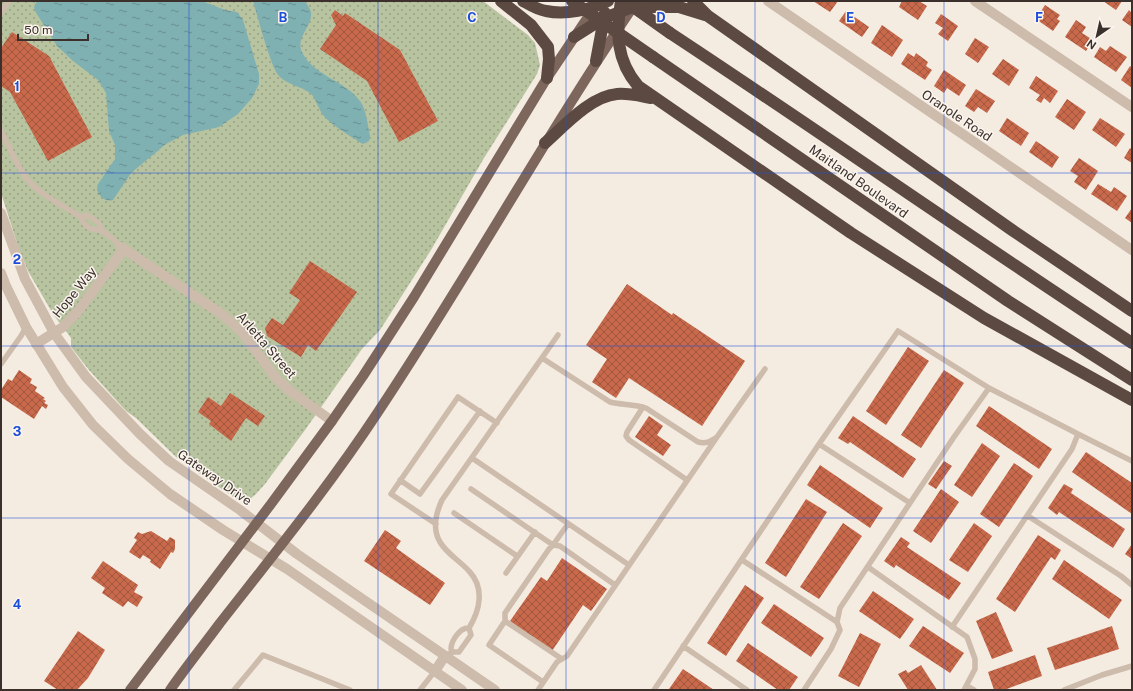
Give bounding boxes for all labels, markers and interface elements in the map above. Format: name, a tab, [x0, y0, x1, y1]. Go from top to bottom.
text: B	[279, 10, 288, 25]
text: C	[467, 10, 477, 25]
text: D	[656, 10, 666, 25]
text: E	[846, 10, 854, 25]
text: F	[1035, 10, 1043, 25]
scale bar	[18, 16, 88, 42]
north arrow	[1077, 16, 1117, 56]
text: 50 m	[24, 23, 52, 37]
text: N	[1084, 37, 1098, 52]
text: 1	[14, 79, 20, 94]
street label: Oranole Road	[919, 86, 995, 144]
street label: Maitland Boulevard	[806, 142, 911, 221]
text: 2	[13, 252, 21, 267]
street label: Hope Way	[49, 264, 99, 321]
street label: Arletta Street	[234, 309, 299, 381]
text: 3	[13, 424, 22, 439]
street label: Gateway Drive	[175, 446, 255, 508]
text: 4	[13, 597, 22, 612]

